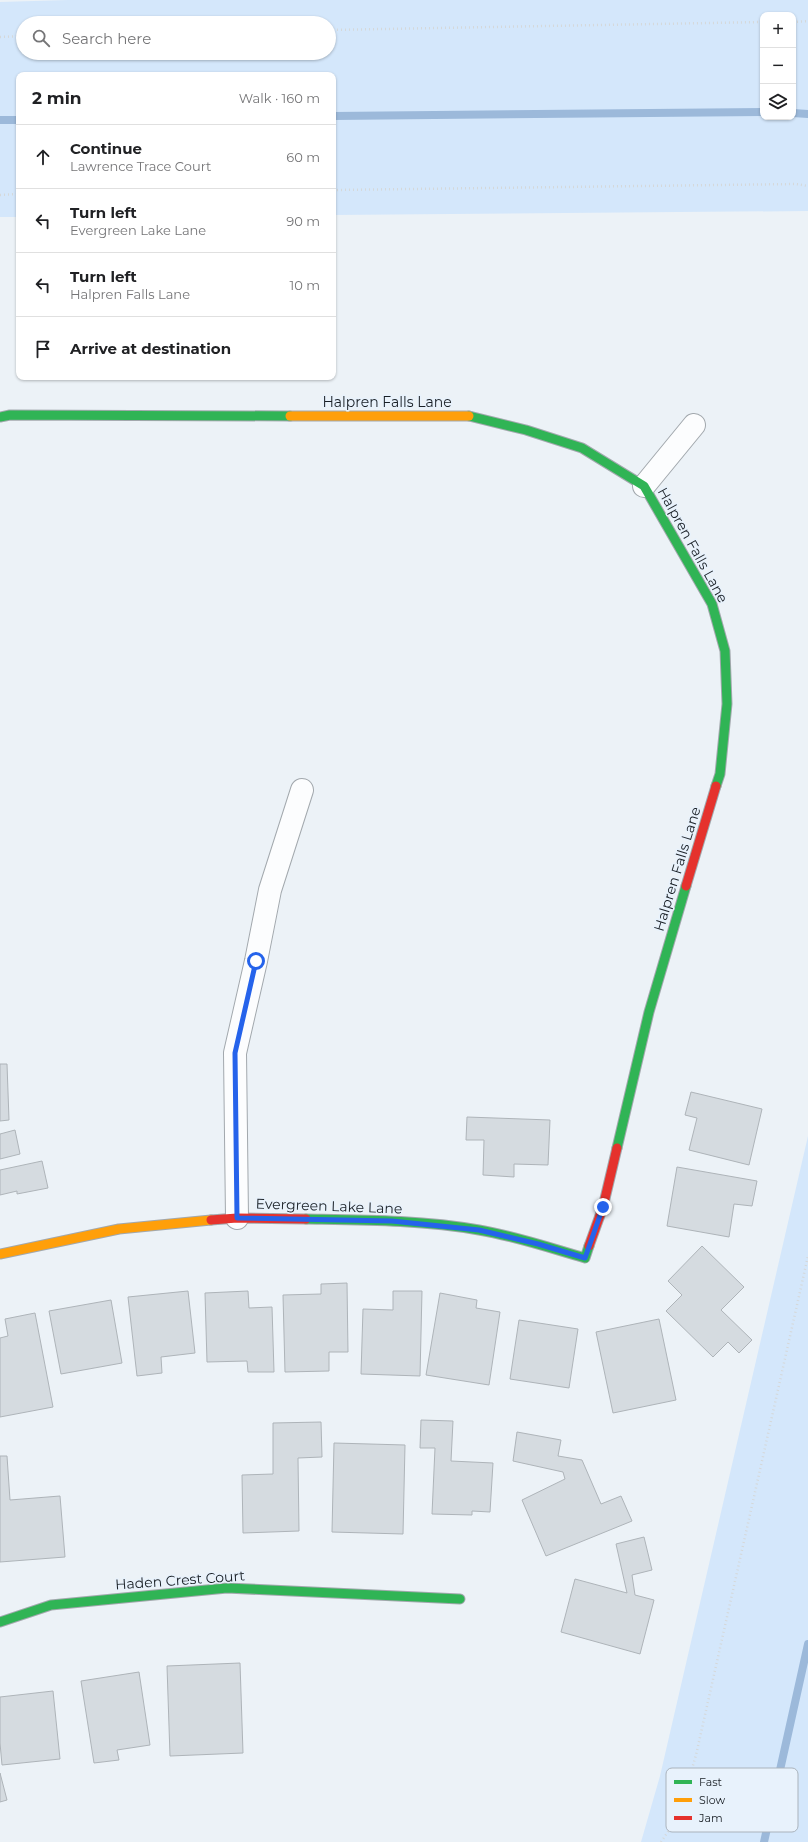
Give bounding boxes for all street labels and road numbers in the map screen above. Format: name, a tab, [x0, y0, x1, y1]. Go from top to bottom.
street label: Halpren Falls Lane	[322, 393, 452, 411]
street label: Halpren Falls Lane	[654, 484, 732, 606]
street label: Halpren Falls Lane	[650, 805, 704, 933]
street label: Evergreen Lake Lane	[255, 1194, 403, 1218]
street label: Haden Crest Court	[115, 1566, 246, 1594]

